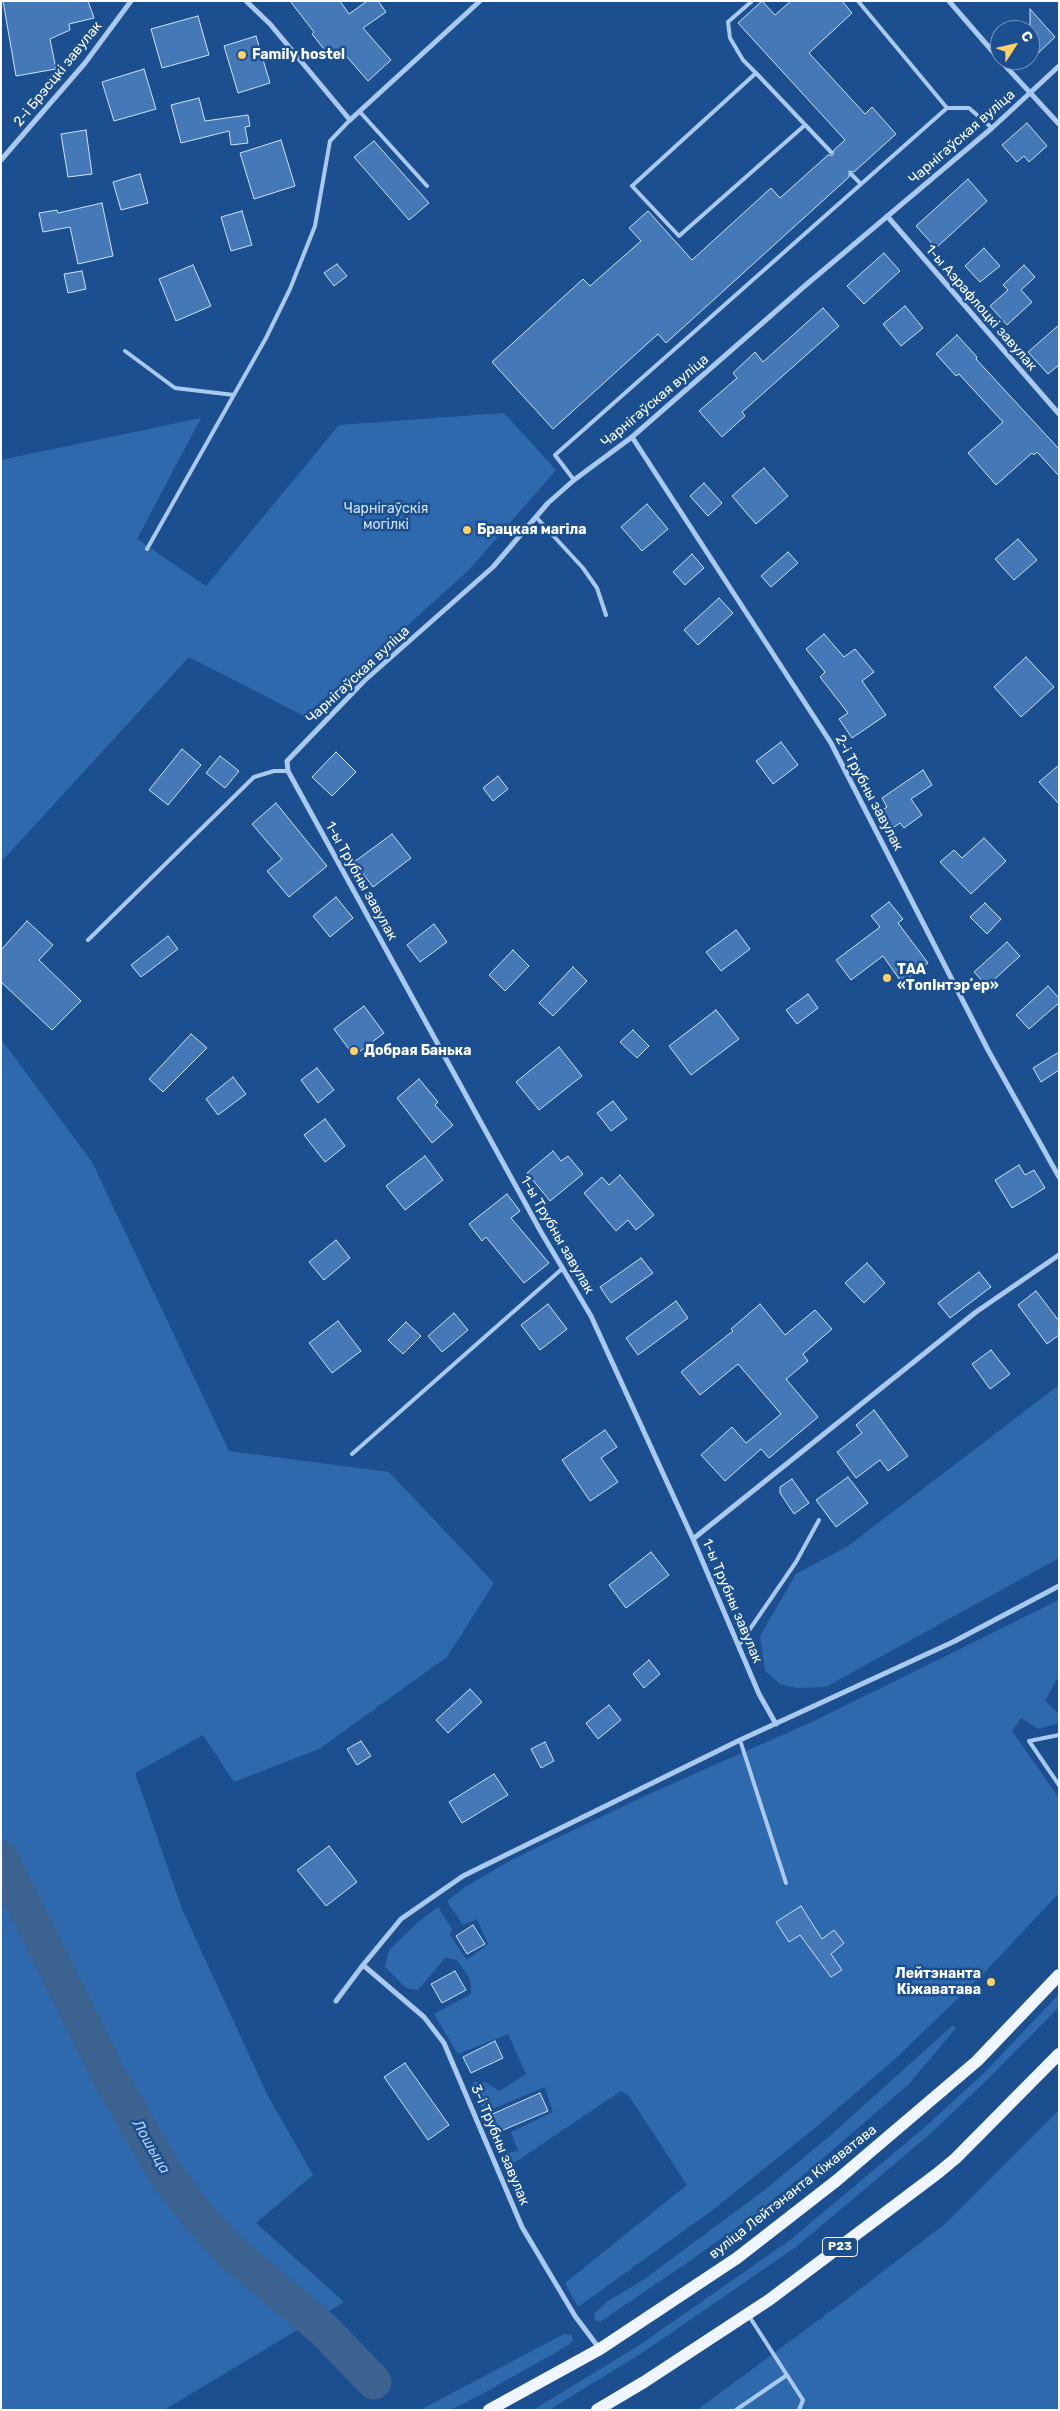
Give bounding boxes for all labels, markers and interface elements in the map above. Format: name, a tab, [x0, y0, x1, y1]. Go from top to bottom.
street label: 2-і Брэсцкі завулак	[10, 18, 106, 130]
north arrow	[990, 20, 1040, 70]
text: С	[1017, 28, 1037, 46]
place label: Family hostel	[252, 47, 345, 63]
marker: Family hostel	[236, 49, 248, 61]
street label: Чарнігаўская вуліца	[905, 86, 1019, 188]
street label: 1-ы Аэрафлоцкі завулак	[922, 241, 1040, 375]
street label: Чарнігаўская вуліца	[598, 351, 712, 451]
park label: Чарнігаўскія могілкі	[344, 501, 428, 534]
place label: Брацкая магіла	[477, 522, 586, 538]
marker: Брацкая магіла	[461, 524, 473, 536]
street label: Чарнігаўская вуліца	[303, 623, 413, 727]
street label: 2-і Трубны завулак	[831, 732, 907, 854]
street label: 1-ы Трубны завулак	[321, 819, 401, 943]
place label: ТАА «ТопІнтэрʼер»	[897, 962, 999, 994]
marker: ТАА «ТопІнтэрʼер»	[881, 972, 893, 984]
place label: Добрая Банька	[364, 1043, 472, 1059]
marker: Добрая Банька	[348, 1045, 360, 1057]
street label: 1-ы Трубны завулак	[516, 1173, 598, 1297]
street label: 1-ы Трубны завулак	[698, 1536, 766, 1666]
place label: Лейтэнанта Кіжаватава	[895, 1966, 981, 1998]
marker: Лейтэнанта Кіжаватава	[985, 1976, 997, 1988]
street label: 3-і Трубны завулак	[467, 2082, 533, 2208]
water label: Лошыца	[128, 2117, 174, 2177]
street label: вуліца Лейтэнанта Кіжаватава	[706, 2121, 880, 2263]
road number: Р23	[822, 2238, 858, 2256]

